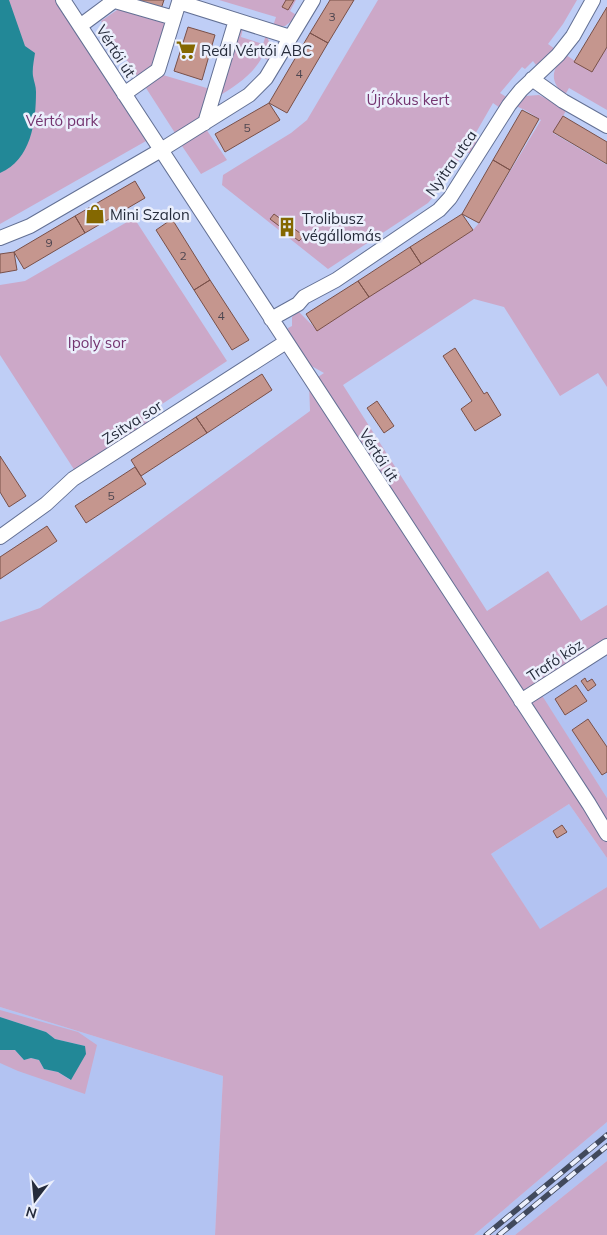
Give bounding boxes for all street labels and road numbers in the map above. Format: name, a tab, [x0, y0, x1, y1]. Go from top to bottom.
street label: Vértói út	[92, 21, 140, 81]
street label: Nyitra utca	[421, 126, 481, 200]
street label: Zsitva sor	[99, 395, 166, 448]
street label: Vértói út	[355, 425, 403, 485]
street label: Trafó köz	[523, 635, 587, 685]

